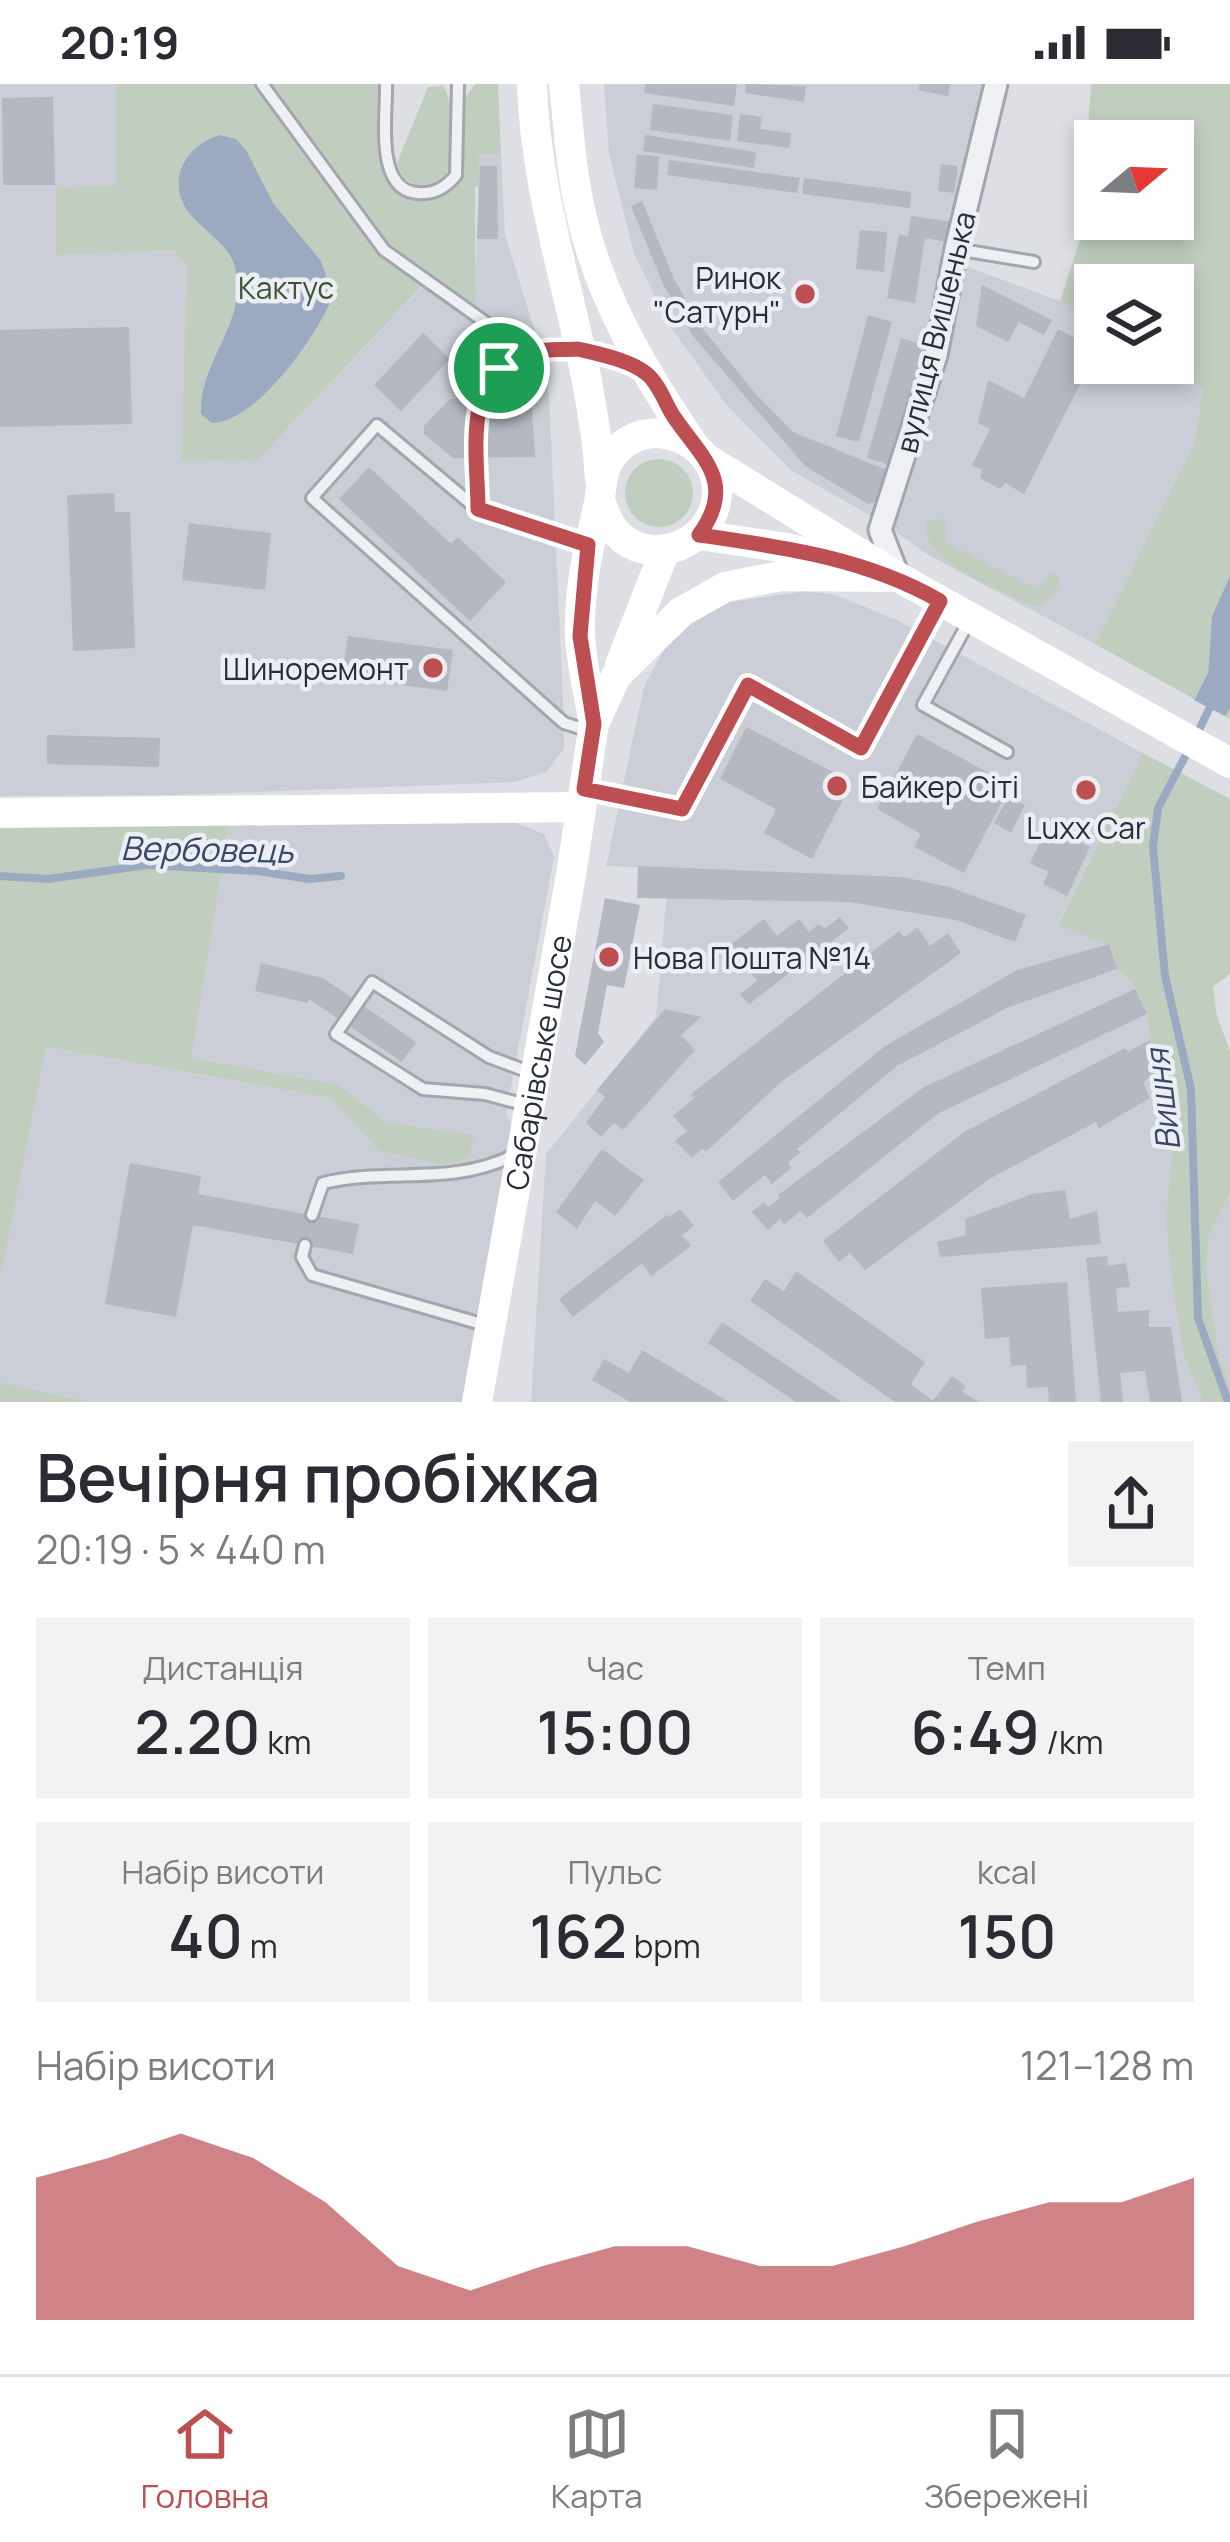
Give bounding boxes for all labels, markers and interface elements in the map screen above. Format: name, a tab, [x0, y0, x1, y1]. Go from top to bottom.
text: 20:19	[60, 11, 180, 73]
north arrow	[1074, 120, 1194, 240]
map controls	[1074, 120, 1194, 384]
street label: вулиця Вишенька	[885, 207, 985, 457]
place label: Ринок "Сатурн"	[653, 257, 782, 332]
button: layers	[1074, 264, 1194, 384]
park label: Кактус	[238, 267, 334, 308]
marker: Ринок "Сатурн"	[792, 281, 818, 307]
pin	[448, 317, 550, 419]
icon: arrive	[466, 335, 532, 401]
place label: Шиноремонт	[223, 648, 409, 689]
marker: Шиноремонт	[420, 655, 446, 681]
place label: Байкер Сіті	[861, 766, 1019, 807]
marker: Байкер Сіті	[824, 773, 850, 799]
marker: Luxx Car	[1073, 777, 1099, 803]
place label: Luxx Car	[1026, 807, 1146, 848]
water label: Вербовець	[120, 825, 295, 873]
street label: Сабарівське шосе	[495, 932, 580, 1193]
place label: Нова Пошта №14	[633, 937, 871, 978]
marker: Нова Пошта №14	[596, 944, 622, 970]
water label: Вишня	[1133, 1044, 1191, 1153]
text: Вечірня пробіжка	[36, 1432, 600, 1522]
button: share	[1068, 1441, 1194, 1567]
text: 20:19 · 5 × 440 m	[36, 1522, 326, 1576]
text: Дистанція	[142, 1645, 304, 1690]
text: Час	[586, 1645, 644, 1690]
text: Темп	[968, 1645, 1046, 1690]
text: 2.20	[134, 1690, 261, 1772]
text: 15:00	[536, 1690, 694, 1772]
text: 6:49	[911, 1690, 1040, 1772]
text: km	[261, 1719, 312, 1764]
text: /km	[1040, 1719, 1103, 1764]
text: Набір висоти	[122, 1849, 324, 1894]
text: Пульс	[568, 1849, 662, 1894]
text: kcal	[977, 1849, 1037, 1894]
text: 40	[168, 1894, 243, 1976]
text: 162	[529, 1894, 627, 1976]
text: 150	[958, 1894, 1056, 1976]
text: m	[243, 1923, 278, 1968]
text: bpm	[627, 1923, 701, 1968]
text: Набір висоти	[36, 2038, 276, 2092]
text: 121–128 m	[1020, 2038, 1194, 2092]
tab: Головна	[141, 2401, 269, 2518]
tab: Карта	[551, 2401, 642, 2518]
tab: Збережені	[924, 2401, 1089, 2518]

